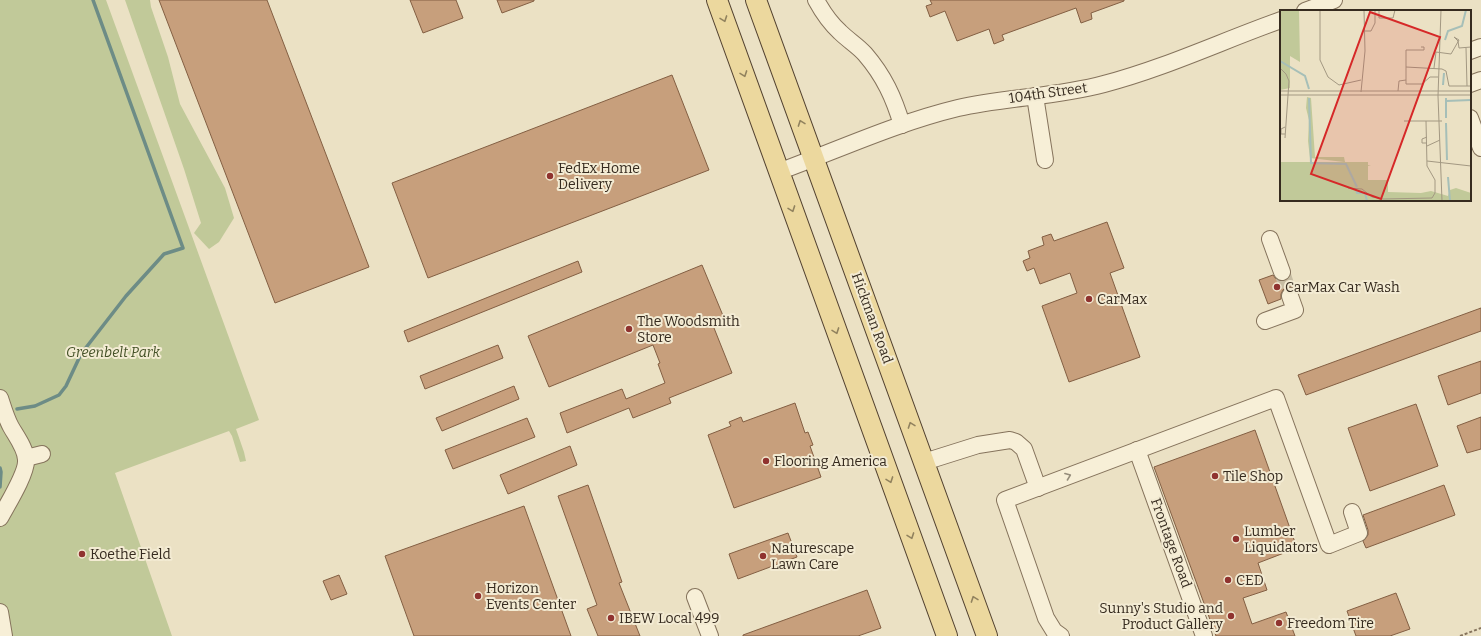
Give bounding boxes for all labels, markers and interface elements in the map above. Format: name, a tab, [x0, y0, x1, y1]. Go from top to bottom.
inset map	[1280, 10, 1471, 201]
one-way arrow	[719, 15, 727, 22]
one-way arrow	[739, 71, 747, 78]
street label: 104th Street	[1008, 79, 1088, 107]
one-way arrow	[797, 119, 805, 126]
place label: FedEx Home Delivery	[558, 160, 640, 193]
marker: FedEx Home Delivery	[545, 171, 555, 181]
one-way arrow	[787, 205, 795, 212]
street label: Hickman Road	[848, 270, 896, 366]
place label: CarMax Car Wash	[1285, 279, 1400, 296]
marker: CarMax Car Wash	[1272, 282, 1282, 292]
place label: CarMax	[1097, 291, 1147, 308]
marker: CarMax	[1084, 294, 1094, 304]
place label: The Woodsmith Store	[637, 313, 740, 346]
marker: The Woodsmith Store	[624, 324, 634, 334]
one-way arrow	[831, 328, 840, 335]
park label: Greenbelt Park	[66, 344, 160, 361]
one-way arrow	[907, 422, 915, 429]
place label: Flooring America	[774, 453, 887, 470]
marker: Flooring America	[761, 456, 771, 466]
place label: Tile Shop	[1223, 468, 1283, 485]
marker: Tile Shop	[1210, 471, 1220, 481]
one-way arrow	[1064, 473, 1071, 481]
one-way arrow	[885, 476, 894, 483]
street label: Frontage Road	[1147, 496, 1195, 590]
place label: Lumber Liquidators	[1244, 523, 1318, 556]
one-way arrow	[906, 532, 914, 539]
marker: Lumber Liquidators	[1231, 534, 1241, 544]
place label: Naturescape Lawn Care	[771, 540, 854, 573]
place label: Koethe Field	[90, 546, 171, 563]
marker: Koethe Field	[77, 549, 87, 559]
marker: Naturescape Lawn Care	[758, 551, 768, 561]
place label: CED	[1236, 572, 1264, 589]
marker: CED	[1223, 575, 1233, 585]
place label: Horizon Events Center	[486, 580, 576, 613]
marker: Horizon Events Center	[473, 591, 483, 601]
one-way arrow	[970, 596, 979, 603]
place label: Sunny's Studio and Product Gallery	[1099, 600, 1224, 633]
place label: IBEW Local 499	[619, 610, 720, 627]
marker: Sunny's Studio and Product Gallery	[1226, 611, 1236, 621]
marker: IBEW Local 499	[606, 613, 616, 623]
place label: Freedom Tire	[1287, 615, 1374, 632]
marker: Freedom Tire	[1274, 618, 1284, 628]

